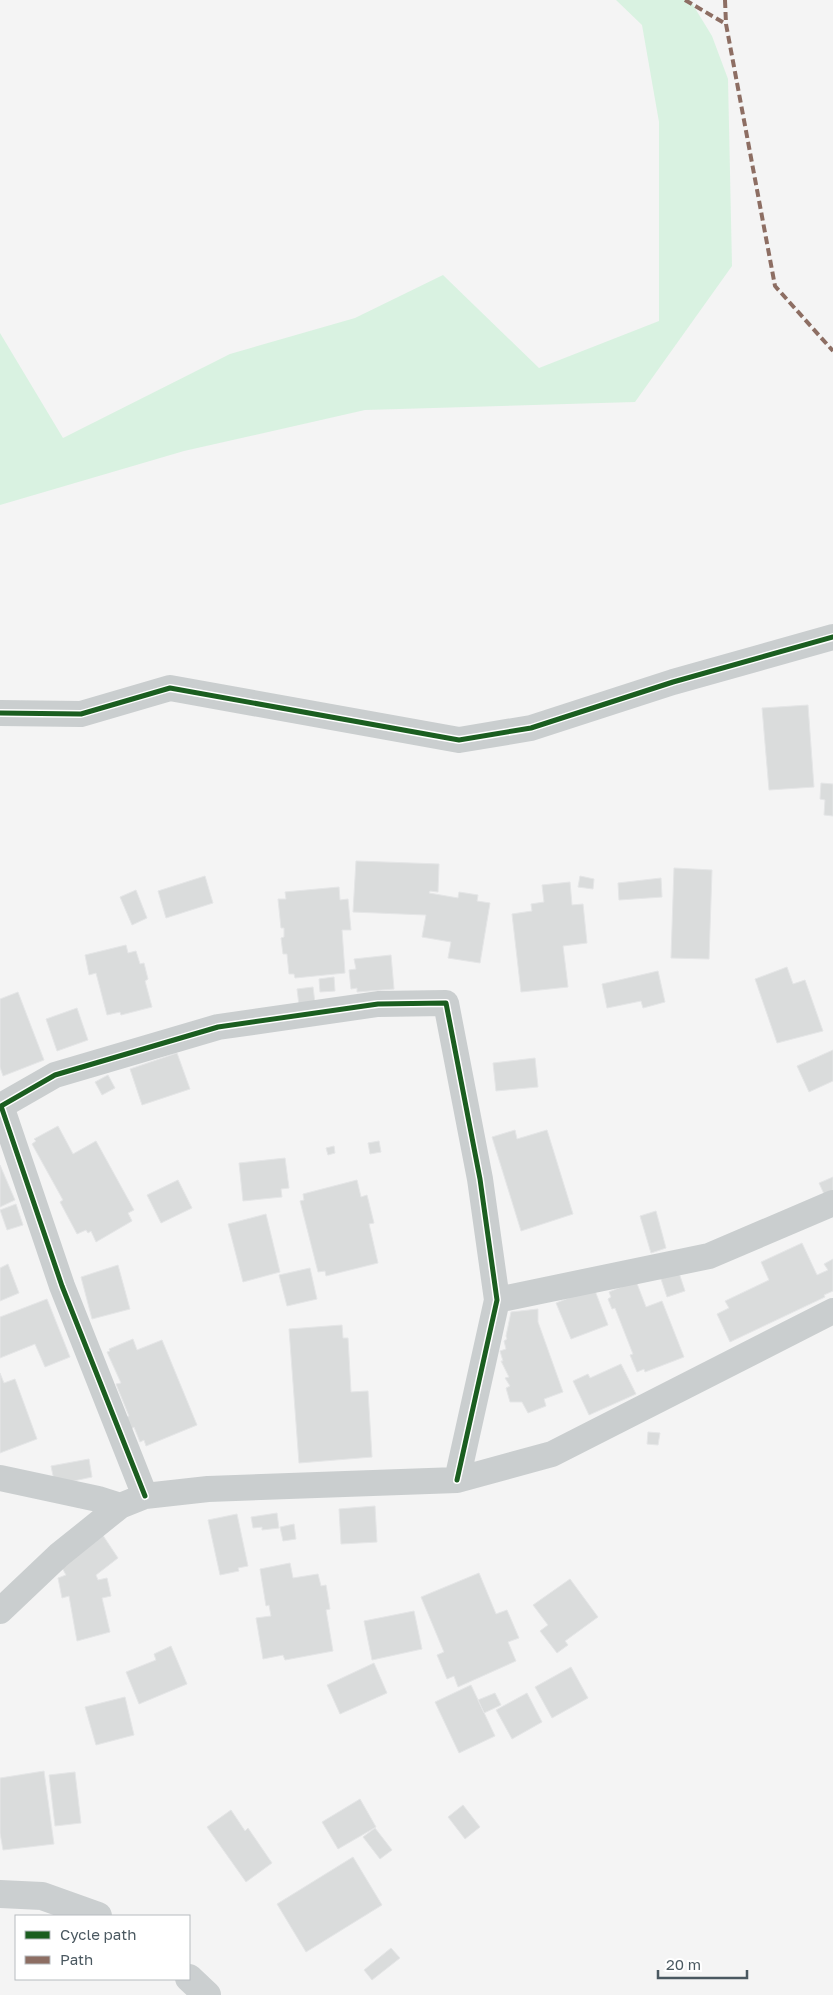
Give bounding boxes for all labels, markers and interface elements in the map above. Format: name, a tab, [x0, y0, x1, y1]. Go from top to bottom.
legend	[15, 1915, 190, 1980]
text: Cycle path	[60, 1925, 136, 1943]
scale bar	[658, 1948, 747, 1980]
text: Path	[60, 1950, 93, 1968]
text: 20 m	[666, 1955, 701, 1973]

